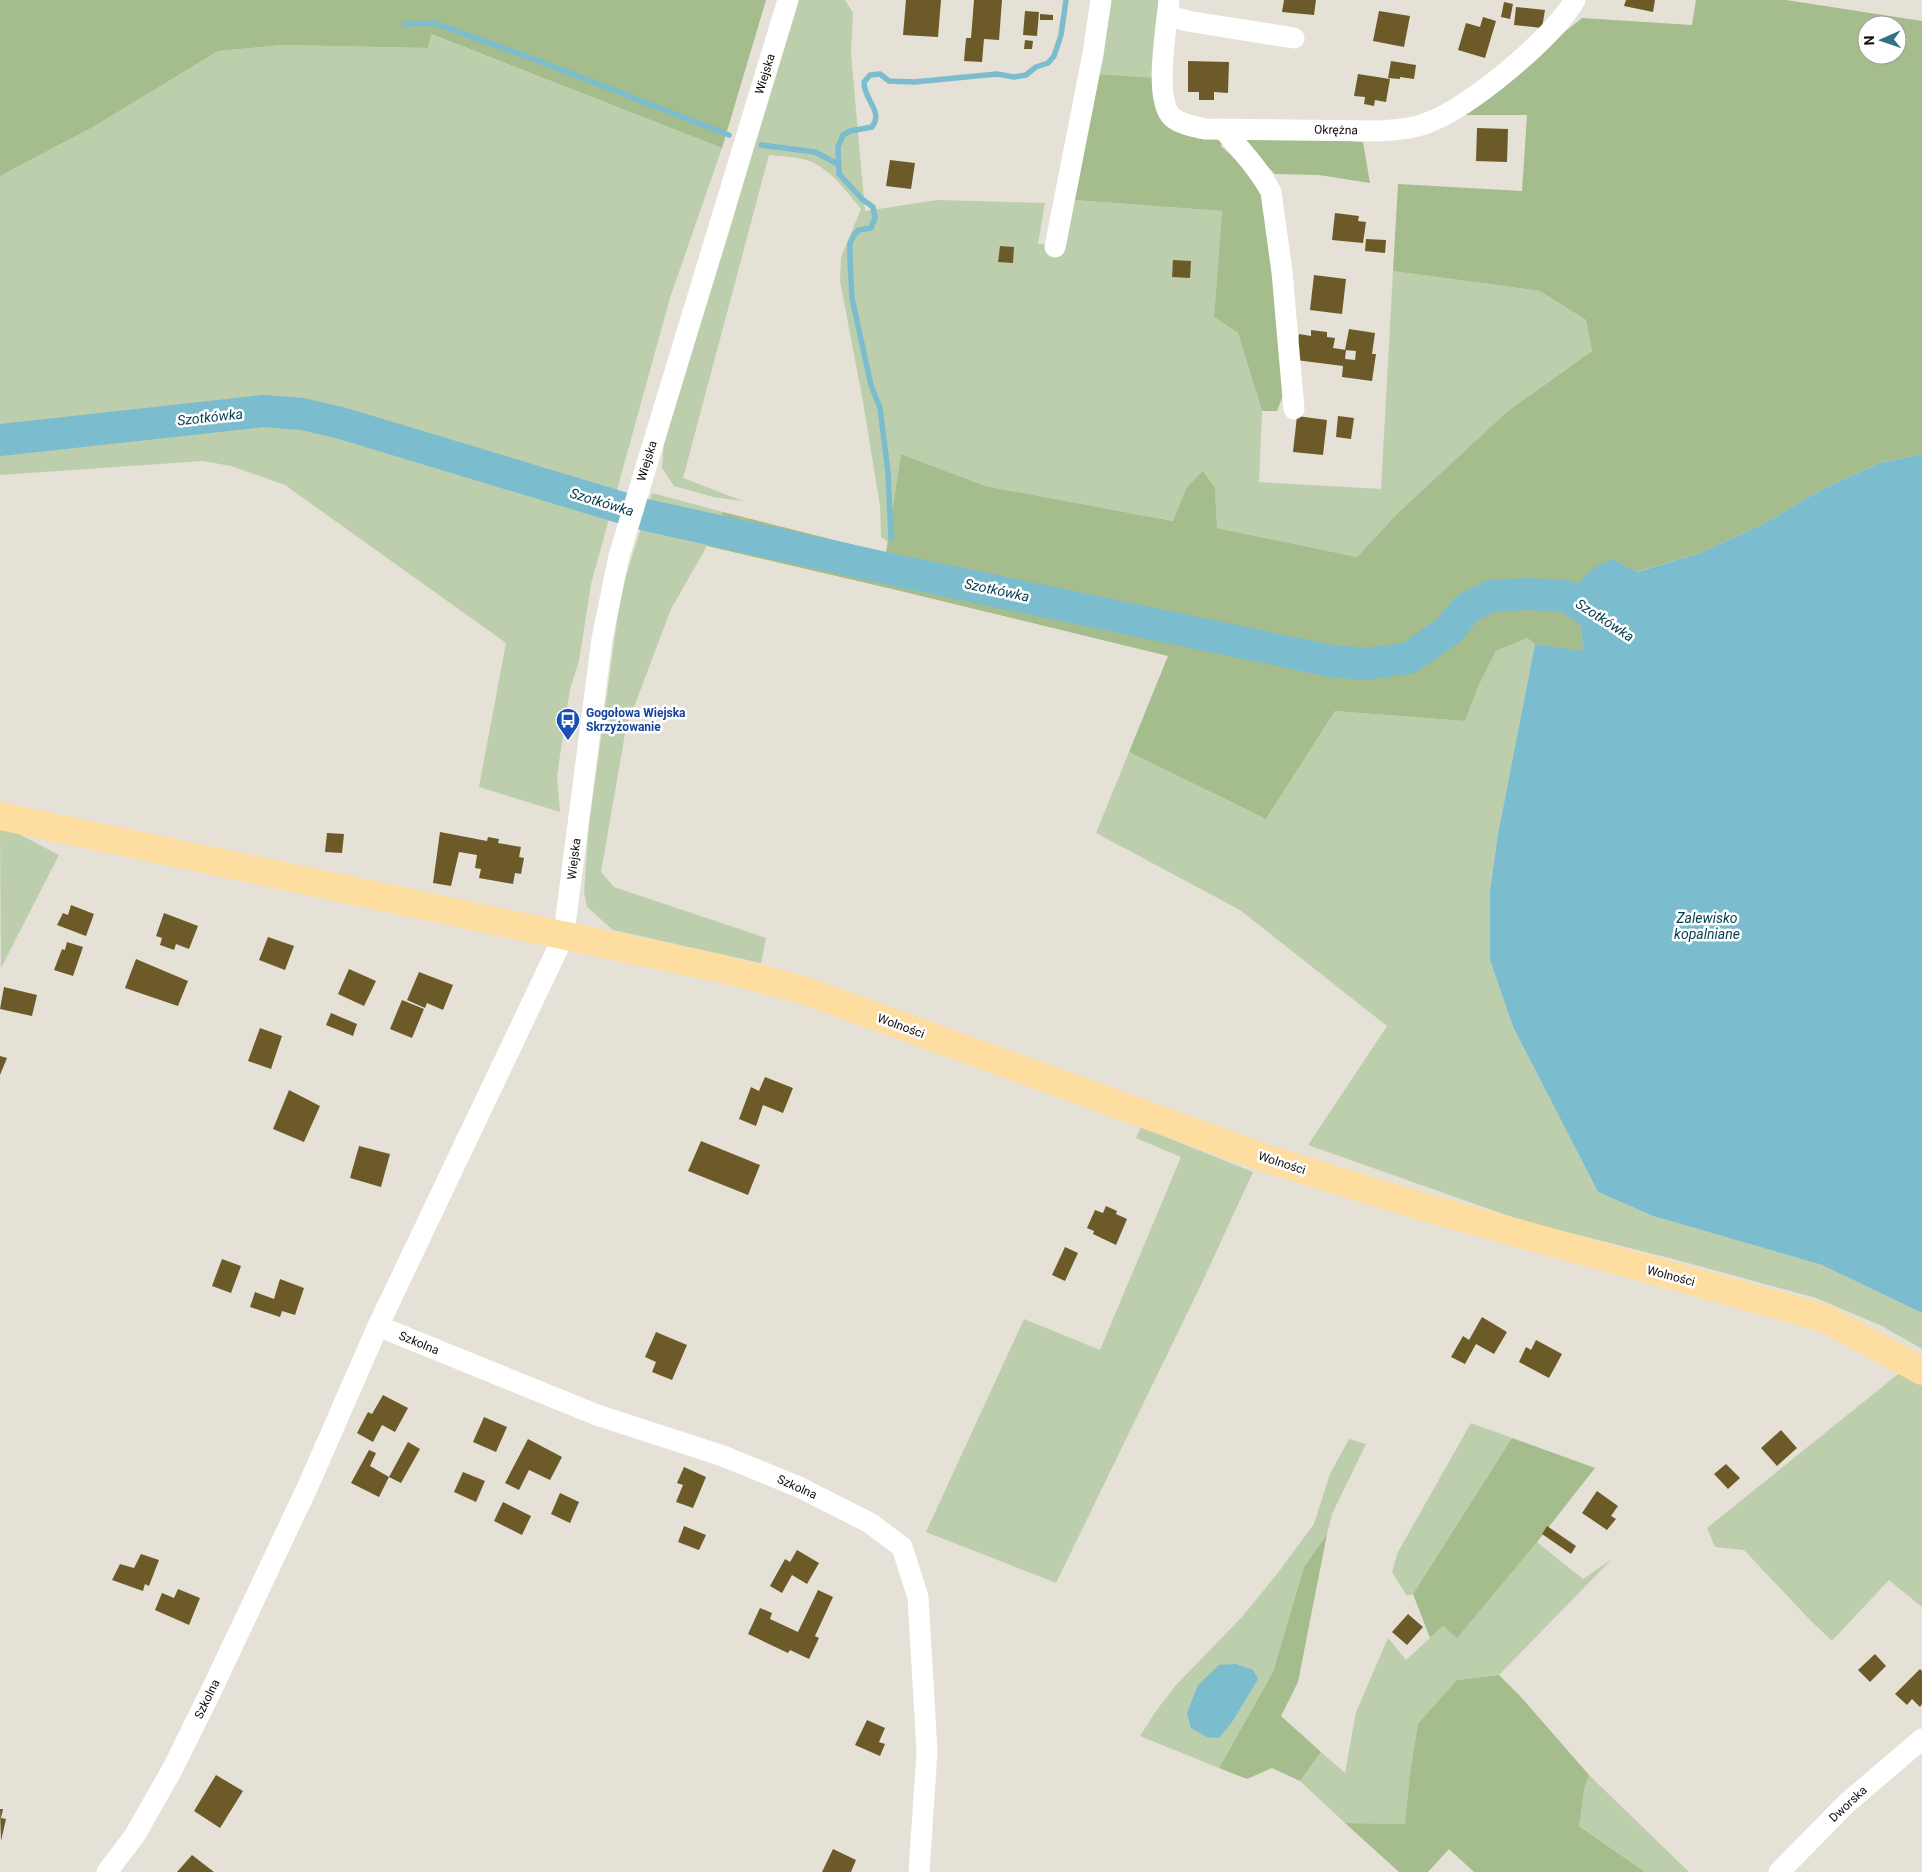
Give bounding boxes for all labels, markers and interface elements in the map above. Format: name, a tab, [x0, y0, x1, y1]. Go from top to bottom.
north arrow	[1857, 15, 1907, 65]
text: N	[1861, 35, 1877, 46]
street label: Wiejska	[752, 52, 778, 96]
street label: Okrężna	[1314, 123, 1358, 137]
water label: Szotkówka	[176, 406, 244, 428]
street label: Wiejska	[634, 439, 660, 483]
water label: Szotkówka	[568, 485, 636, 519]
water label: Szotkówka	[963, 575, 1031, 605]
water label: Szotkówka	[1573, 595, 1637, 645]
place label: Gogołowa Wiejska Skrzyżowanie	[586, 706, 686, 734]
bus stop icon: Gogołowa Wiejska Skrzyżowanie	[555, 707, 581, 741]
street label: Wiejska	[565, 837, 583, 881]
water label: Zalewisko kopalniane	[1674, 910, 1740, 942]
street label: Wolności	[876, 1011, 927, 1041]
street label: Wolności	[1256, 1149, 1308, 1177]
street label: Wolności	[1645, 1263, 1697, 1289]
street label: Szkolna	[397, 1329, 441, 1357]
street label: Szkolna	[775, 1472, 819, 1502]
street label: Szkolna	[191, 1677, 223, 1721]
street label: Dworska	[1826, 1783, 1870, 1825]

